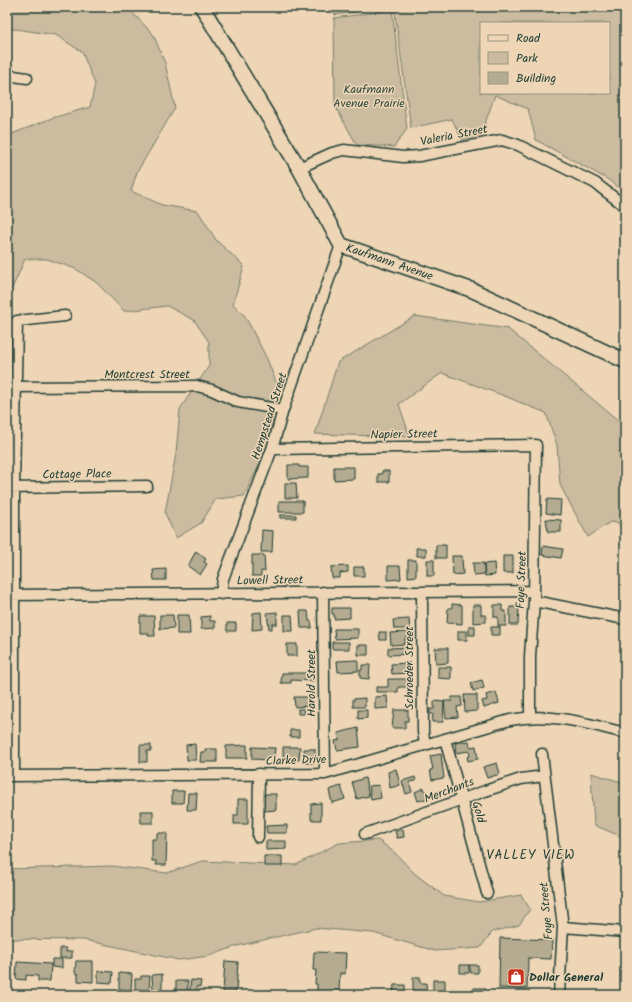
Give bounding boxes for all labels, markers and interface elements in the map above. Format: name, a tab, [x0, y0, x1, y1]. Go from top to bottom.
legend	[480, 22, 610, 94]
text: Road	[516, 29, 541, 48]
text: Park	[516, 49, 538, 68]
text: Building	[516, 69, 556, 88]
park label: Kaufmann Avenue Prairie	[333, 80, 405, 113]
street label: Valeria Street	[419, 120, 490, 151]
street label: Kaufmann Avenue	[343, 238, 436, 286]
street label: Montcrest Street	[104, 365, 190, 384]
street label: Hempstead Street	[246, 370, 293, 462]
street label: Napier Street	[370, 424, 438, 445]
street label: Cottage Place	[42, 464, 112, 485]
street label: Foye Street	[511, 550, 532, 609]
street label: Lowell Street	[237, 570, 304, 591]
street label: Schroeder Street	[400, 626, 419, 710]
street label: Harold Street	[302, 649, 321, 717]
street label: Clarke Drive	[265, 750, 327, 771]
street label: Merchants	[421, 772, 477, 809]
street label: Gold	[467, 799, 491, 826]
district label: VALLEY VIEW	[486, 845, 576, 866]
street label: Foye Street	[534, 881, 558, 941]
shop icon: Dollar General	[506, 967, 526, 987]
place label: Dollar General	[529, 968, 604, 987]

